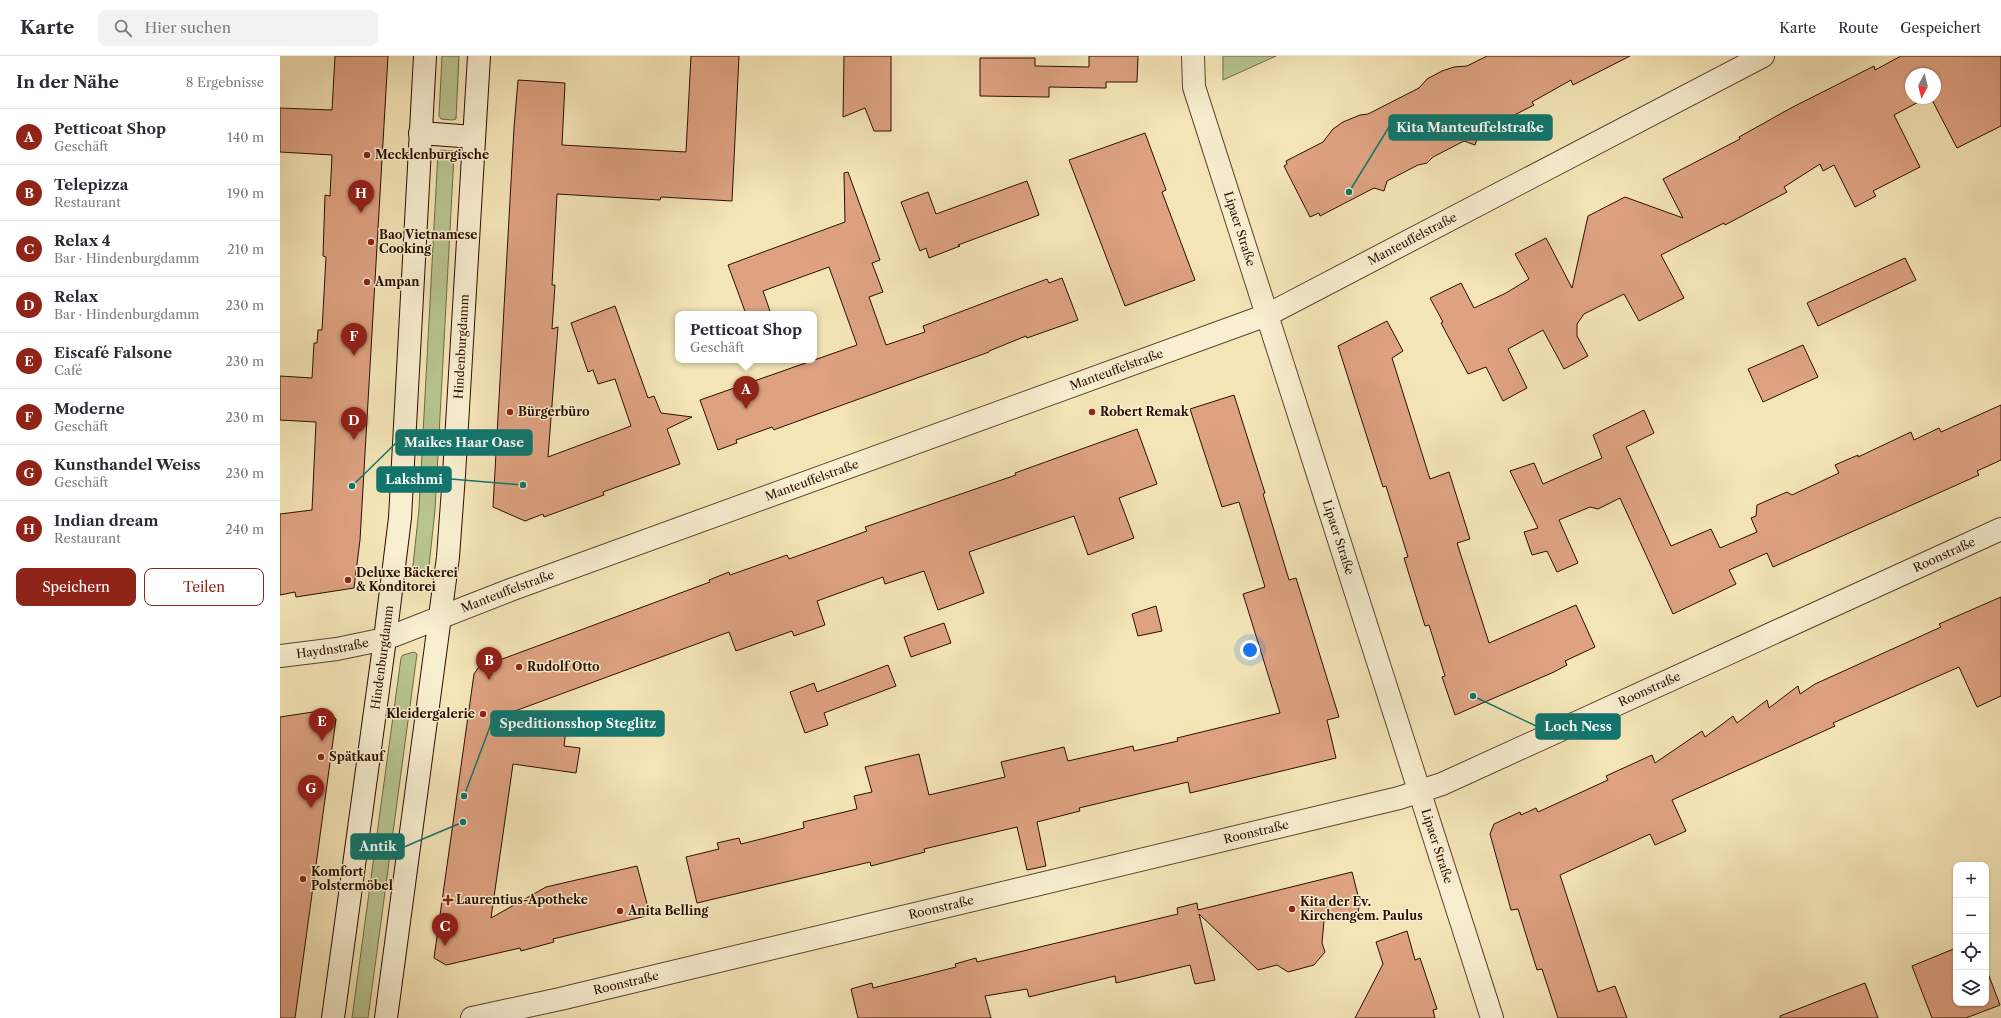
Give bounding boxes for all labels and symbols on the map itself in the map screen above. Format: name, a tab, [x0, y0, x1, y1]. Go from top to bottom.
north arrow	[1905, 68, 1941, 104]
callout: Kita Manteuffelstraße	[1389, 115, 1552, 140]
text: Kita Manteuffelstraße	[1396, 119, 1544, 135]
place label: Mecklenburgische	[375, 147, 489, 162]
marker: Mecklenburgische	[362, 150, 372, 160]
pin: H	[348, 180, 374, 213]
street label: Lipaer Straße	[1221, 189, 1259, 268]
street label: Manteuffelstraße	[1365, 209, 1459, 268]
place label: Bao Vietnamese Cooking	[379, 227, 478, 256]
marker: Bao Vietnamese Cooking	[366, 237, 376, 247]
place label: Ampan	[374, 274, 420, 289]
marker: Ampan	[362, 277, 372, 287]
street label: Hindenburgdamm	[451, 294, 472, 399]
pin: F	[341, 323, 367, 356]
street label: Manteuffelstraße	[1067, 345, 1165, 393]
pin: A	[733, 376, 759, 409]
place label: Bürgerbüro	[518, 404, 590, 419]
place label: Robert Remak	[1100, 404, 1190, 419]
pin: D	[341, 407, 367, 440]
marker: Bürgerbüro	[505, 407, 515, 417]
marker: Robert Remak	[1087, 407, 1097, 417]
callout: Maikes Haar Oase	[396, 430, 532, 455]
text: Maikes Haar Oase	[404, 434, 524, 450]
street label: Manteuffelstraße	[763, 456, 861, 504]
callout: Lakshmi	[377, 467, 451, 492]
text: Lakshmi	[385, 471, 443, 487]
street label: Lipaer Straße	[1320, 498, 1358, 577]
street label: Roonstraße	[1911, 534, 1978, 575]
place label: Deluxe Bäckerei & Konditorei	[356, 565, 459, 594]
street label: Manteuffelstraße	[459, 567, 556, 616]
marker: Deluxe Bäckerei & Konditorei	[343, 575, 353, 585]
street label: Hindenburgdamm	[367, 604, 396, 710]
street label: Haydnstraße	[295, 635, 370, 661]
your location	[1240, 640, 1260, 660]
pin: B	[476, 647, 502, 680]
place label: Rudolf Otto	[527, 659, 600, 674]
marker: Rudolf Otto	[514, 662, 524, 672]
street label: Roonstraße	[1616, 668, 1683, 710]
place label: Kleidergalerie	[386, 706, 475, 721]
pin: E	[309, 708, 335, 741]
marker: Kleidergalerie	[478, 709, 488, 719]
callout: Speditionsshop Steglitz	[491, 711, 664, 736]
callout: Loch Ness	[1536, 714, 1620, 739]
text: Speditionsshop Steglitz	[500, 715, 656, 731]
text: Loch Ness	[1544, 718, 1612, 734]
place label: Spätkauf	[329, 749, 386, 764]
marker: Spätkauf	[316, 752, 326, 762]
pin: G	[298, 775, 324, 808]
street label: Lipaer Straße	[1418, 807, 1457, 886]
street label: Roonstraße	[1222, 817, 1291, 847]
callout: Antik	[351, 834, 404, 859]
text: Antik	[358, 838, 397, 854]
place label: Komfort Polstermöbel	[311, 864, 393, 893]
marker: Komfort Polstermöbel	[298, 874, 308, 884]
place label: Laurentius-Apotheke	[456, 892, 588, 907]
street label: Roonstraße	[907, 892, 976, 922]
place label: Kita der Ev. Kirchengem. Paulus	[1300, 894, 1423, 923]
marker: Laurentius-Apotheke	[443, 895, 453, 905]
place label: Anita Belling	[627, 903, 709, 918]
marker: Kita der Ev. Kirchengem. Paulus	[1287, 904, 1297, 914]
marker: Anita Belling	[615, 906, 625, 916]
pin: C	[432, 913, 458, 946]
street label: Roonstraße	[592, 968, 660, 998]

